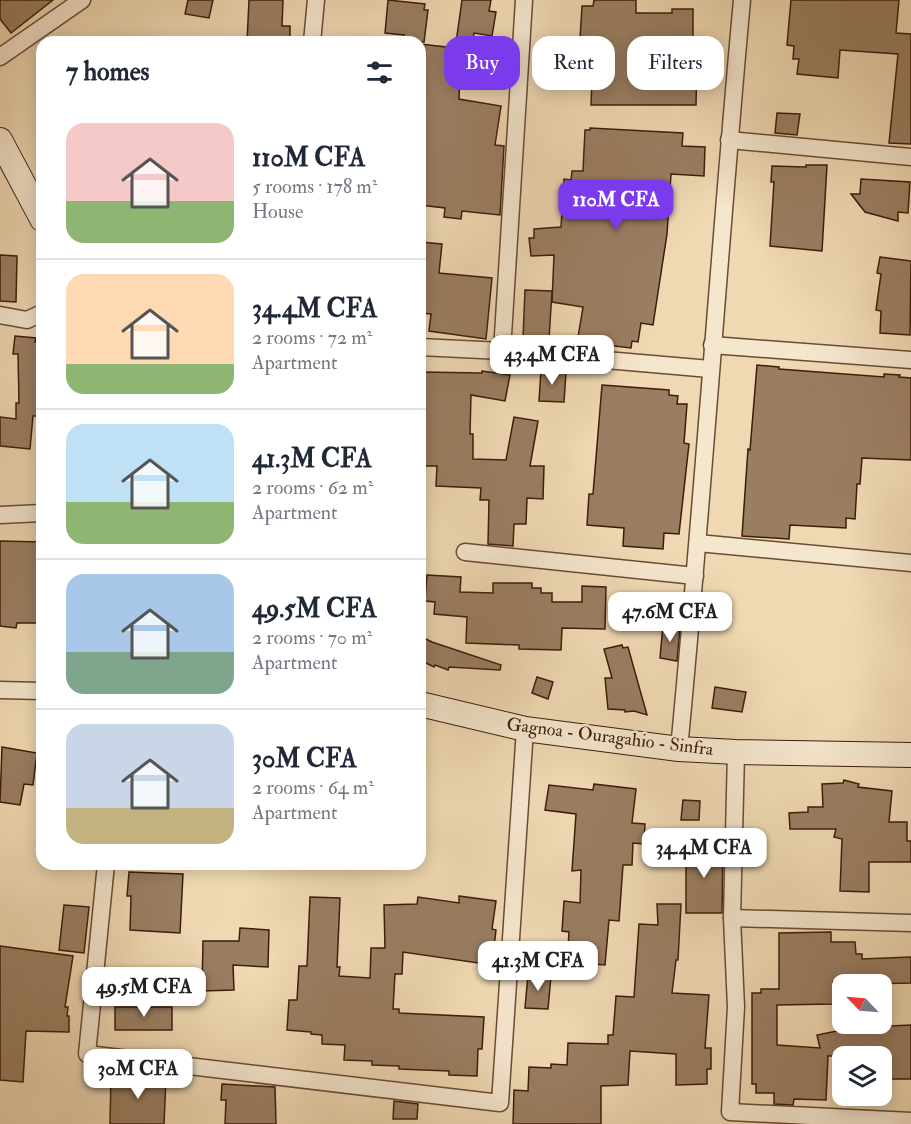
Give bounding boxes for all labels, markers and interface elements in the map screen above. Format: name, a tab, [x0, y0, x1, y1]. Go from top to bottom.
chip: Buy	[444, 36, 520, 90]
chip: Rent	[532, 36, 615, 90]
chip: Filters	[627, 36, 724, 90]
text: 7 homes	[66, 56, 149, 88]
icon: filters	[363, 56, 396, 89]
text: 110M CFA	[252, 142, 365, 174]
icon: home	[114, 147, 186, 219]
text: 5 rooms · 178 m²	[252, 174, 377, 199]
pin: 110M CFA	[554, 180, 678, 231]
text: 110M CFA	[572, 187, 660, 212]
text: House	[252, 199, 303, 224]
text: 34.4M CFA	[252, 293, 378, 325]
icon: home	[114, 298, 186, 370]
text: 2 rooms · 72 m²	[252, 325, 372, 350]
pin: 43.4M CFA	[483, 335, 621, 386]
text: 43.4M CFA	[504, 342, 600, 367]
text: Apartment	[252, 350, 337, 375]
text: 41.3M CFA	[252, 443, 372, 475]
icon: home	[114, 448, 186, 520]
text: 2 rooms · 62 m²	[252, 475, 373, 500]
text: Apartment	[252, 500, 337, 525]
pin: 47.6M CFA	[601, 592, 739, 643]
text: 49.5M CFA	[252, 593, 377, 625]
icon: home	[114, 598, 186, 670]
text: 47.6M CFA	[622, 599, 718, 624]
text: 2 rooms · 70 m²	[252, 625, 372, 650]
text: Apartment	[252, 650, 337, 675]
street label: Gagnoa - Ouragahio - Sinfra	[505, 713, 715, 761]
text: 30M CFA	[252, 743, 357, 775]
icon: home	[114, 748, 186, 820]
text: 2 rooms · 64 m²	[252, 775, 374, 800]
text: Apartment	[252, 800, 337, 825]
pin: 34.4M CFA	[635, 828, 773, 879]
text: 34.4M CFA	[656, 835, 752, 860]
pin: 41.3M CFA	[469, 941, 607, 992]
text: 41.3M CFA	[492, 948, 584, 973]
pin: 49.5M CFA	[75, 967, 213, 1018]
text: 49.5M CFA	[96, 974, 192, 999]
north arrow	[832, 974, 892, 1034]
map controls	[832, 974, 892, 1106]
button: layers	[832, 1046, 892, 1106]
pin: 30M CFA	[83, 1049, 193, 1100]
text: 30M CFA	[98, 1056, 178, 1081]

